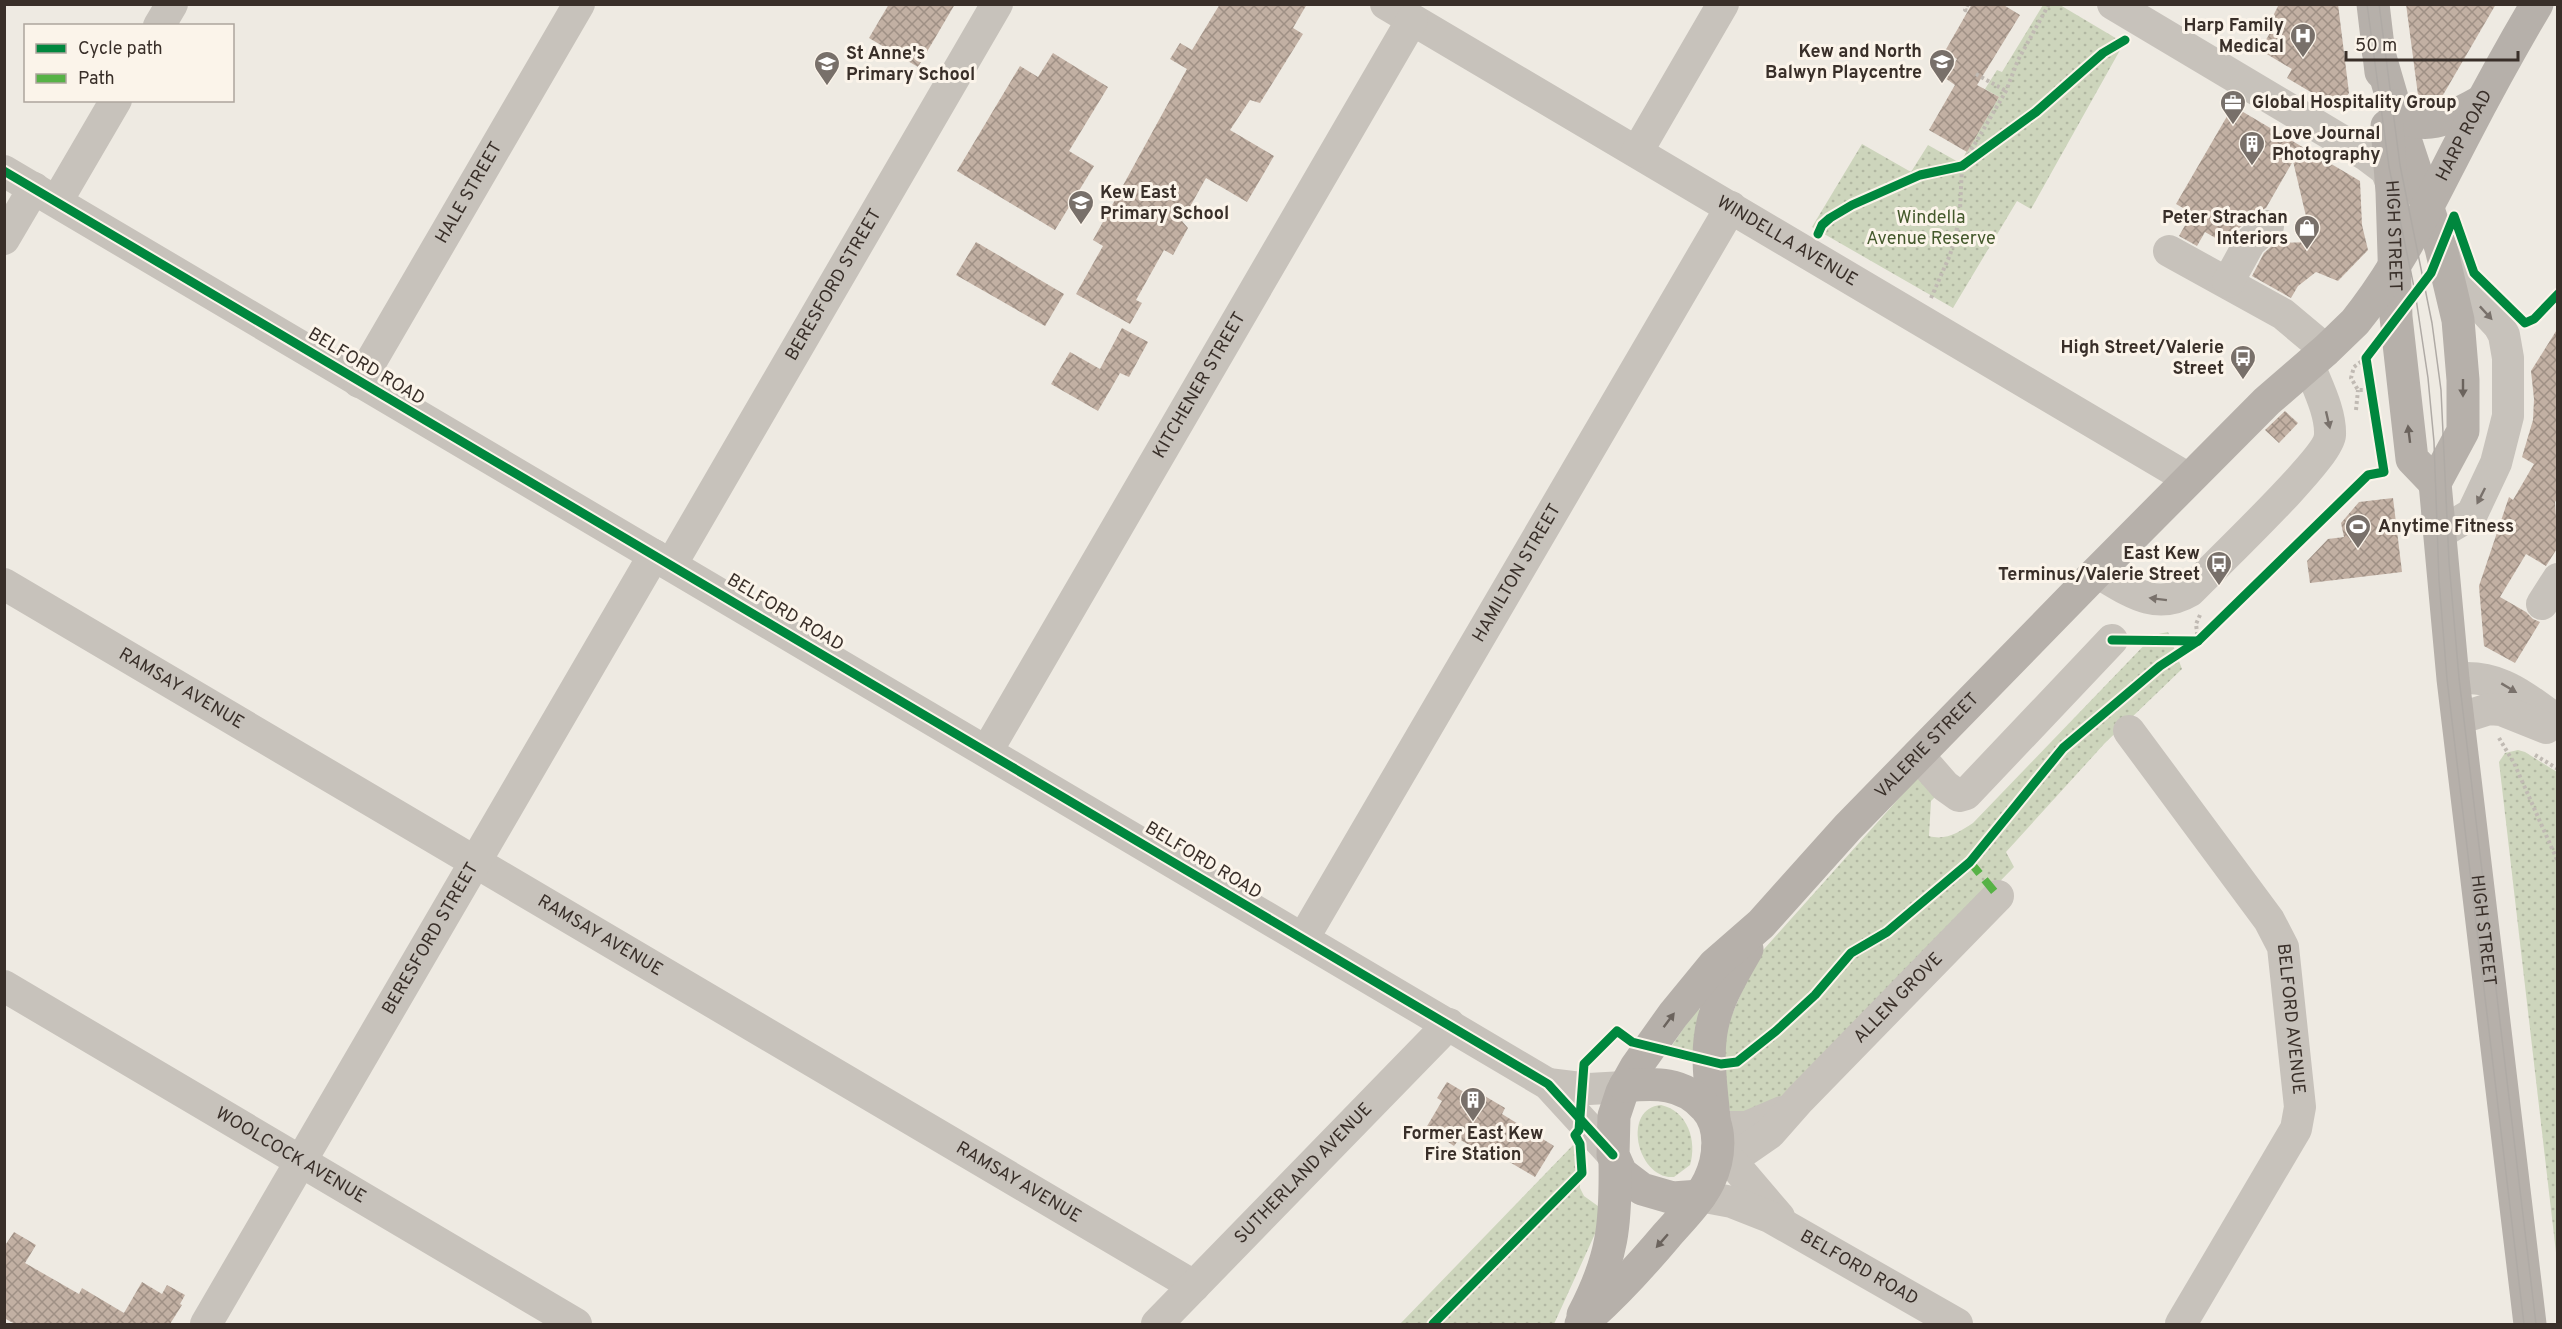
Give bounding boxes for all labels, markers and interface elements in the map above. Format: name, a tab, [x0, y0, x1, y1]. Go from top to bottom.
place label: Harp Family Medical	[2183, 15, 2284, 59]
hospital icon: Harp Family Medical	[2288, 21, 2318, 59]
legend	[24, 24, 234, 102]
scale bar	[2346, 24, 2518, 62]
text: 50 m	[2355, 35, 2397, 58]
text: Cycle path	[78, 38, 163, 61]
place label: Kew and North Balwyn Playcentre	[1765, 41, 1922, 85]
place label: St Anne's Primary School	[846, 43, 975, 87]
school or university icon: Kew and North Balwyn Playcentre	[1927, 47, 1957, 85]
school or university icon: St Anne's Primary School	[812, 49, 842, 87]
text: Path	[78, 68, 115, 91]
street label: HARP ROAD	[2431, 86, 2498, 185]
office icon: Global Hospitality Group	[2218, 88, 2248, 126]
place label: Global Hospitality Group	[2252, 92, 2457, 115]
place label: Love Journal Photography	[2272, 123, 2381, 167]
building icon: Love Journal Photography	[2237, 129, 2267, 167]
street label: HALE STREET	[431, 138, 508, 248]
street label: HIGH STREET	[2380, 179, 2407, 292]
place label: Kew East Primary School	[1100, 182, 1229, 226]
school or university icon: Kew East Primary School	[1066, 188, 1096, 226]
street label: WINDELLA AVENUE	[1713, 191, 1862, 292]
street label: BERESFORD STREET	[781, 205, 887, 365]
park label: Windella Avenue Reserve	[1866, 207, 1996, 251]
place label: Peter Strachan Interiors	[2162, 207, 2288, 251]
shop icon: Peter Strachan Interiors	[2292, 213, 2322, 251]
one-way arrow	[2479, 305, 2493, 320]
street label: KITCHENER STREET	[1148, 308, 1251, 463]
street label: BELFORD ROAD	[303, 323, 429, 411]
place label: High Street/Valerie Street	[2061, 337, 2224, 381]
bus stop icon: High Street/Valerie Street	[2228, 343, 2258, 381]
one-way arrow	[2458, 379, 2468, 398]
one-way arrow	[2323, 411, 2333, 430]
one-way arrow	[2404, 424, 2414, 443]
one-way arrow	[2476, 488, 2486, 505]
street label: HAMILTON STREET	[1468, 500, 1566, 646]
sports icon: Anytime Fitness	[2343, 512, 2373, 550]
place label: Anytime Fitness	[2378, 516, 2514, 539]
place label: East Kew Terminus/Valerie Street	[1998, 543, 2200, 587]
bus stop icon: East Kew Terminus/Valerie Street	[2204, 549, 2234, 587]
street label: BELFORD ROAD	[722, 569, 848, 657]
one-way arrow	[2148, 594, 2167, 604]
street label: RAMSAY AVENUE	[115, 643, 248, 735]
one-way arrow	[2501, 683, 2518, 693]
street label: VALERIE STREET	[1870, 688, 1984, 804]
street label: BELFORD ROAD	[1140, 817, 1266, 905]
street label: BERESFORD STREET	[377, 858, 484, 1019]
street label: HIGH STREET	[2465, 874, 2501, 987]
street label: RAMSAY AVENUE	[533, 890, 667, 982]
street label: BELFORD AVENUE	[2271, 942, 2310, 1096]
street label: ALLEN GROVE	[1849, 948, 1948, 1049]
one-way arrow	[1663, 1013, 1675, 1029]
building icon: Former East Kew Fire Station	[1458, 1085, 1488, 1123]
street label: SUTHERLAND AVENUE	[1230, 1098, 1377, 1249]
street label: WOOLCOCK AVENUE	[211, 1102, 370, 1209]
place label: Former East Kew Fire Station	[1403, 1123, 1543, 1167]
street label: RAMSAY AVENUE	[952, 1137, 1085, 1228]
street label: BELFORD ROAD	[1796, 1225, 1922, 1311]
one-way arrow	[1656, 1233, 1669, 1248]

